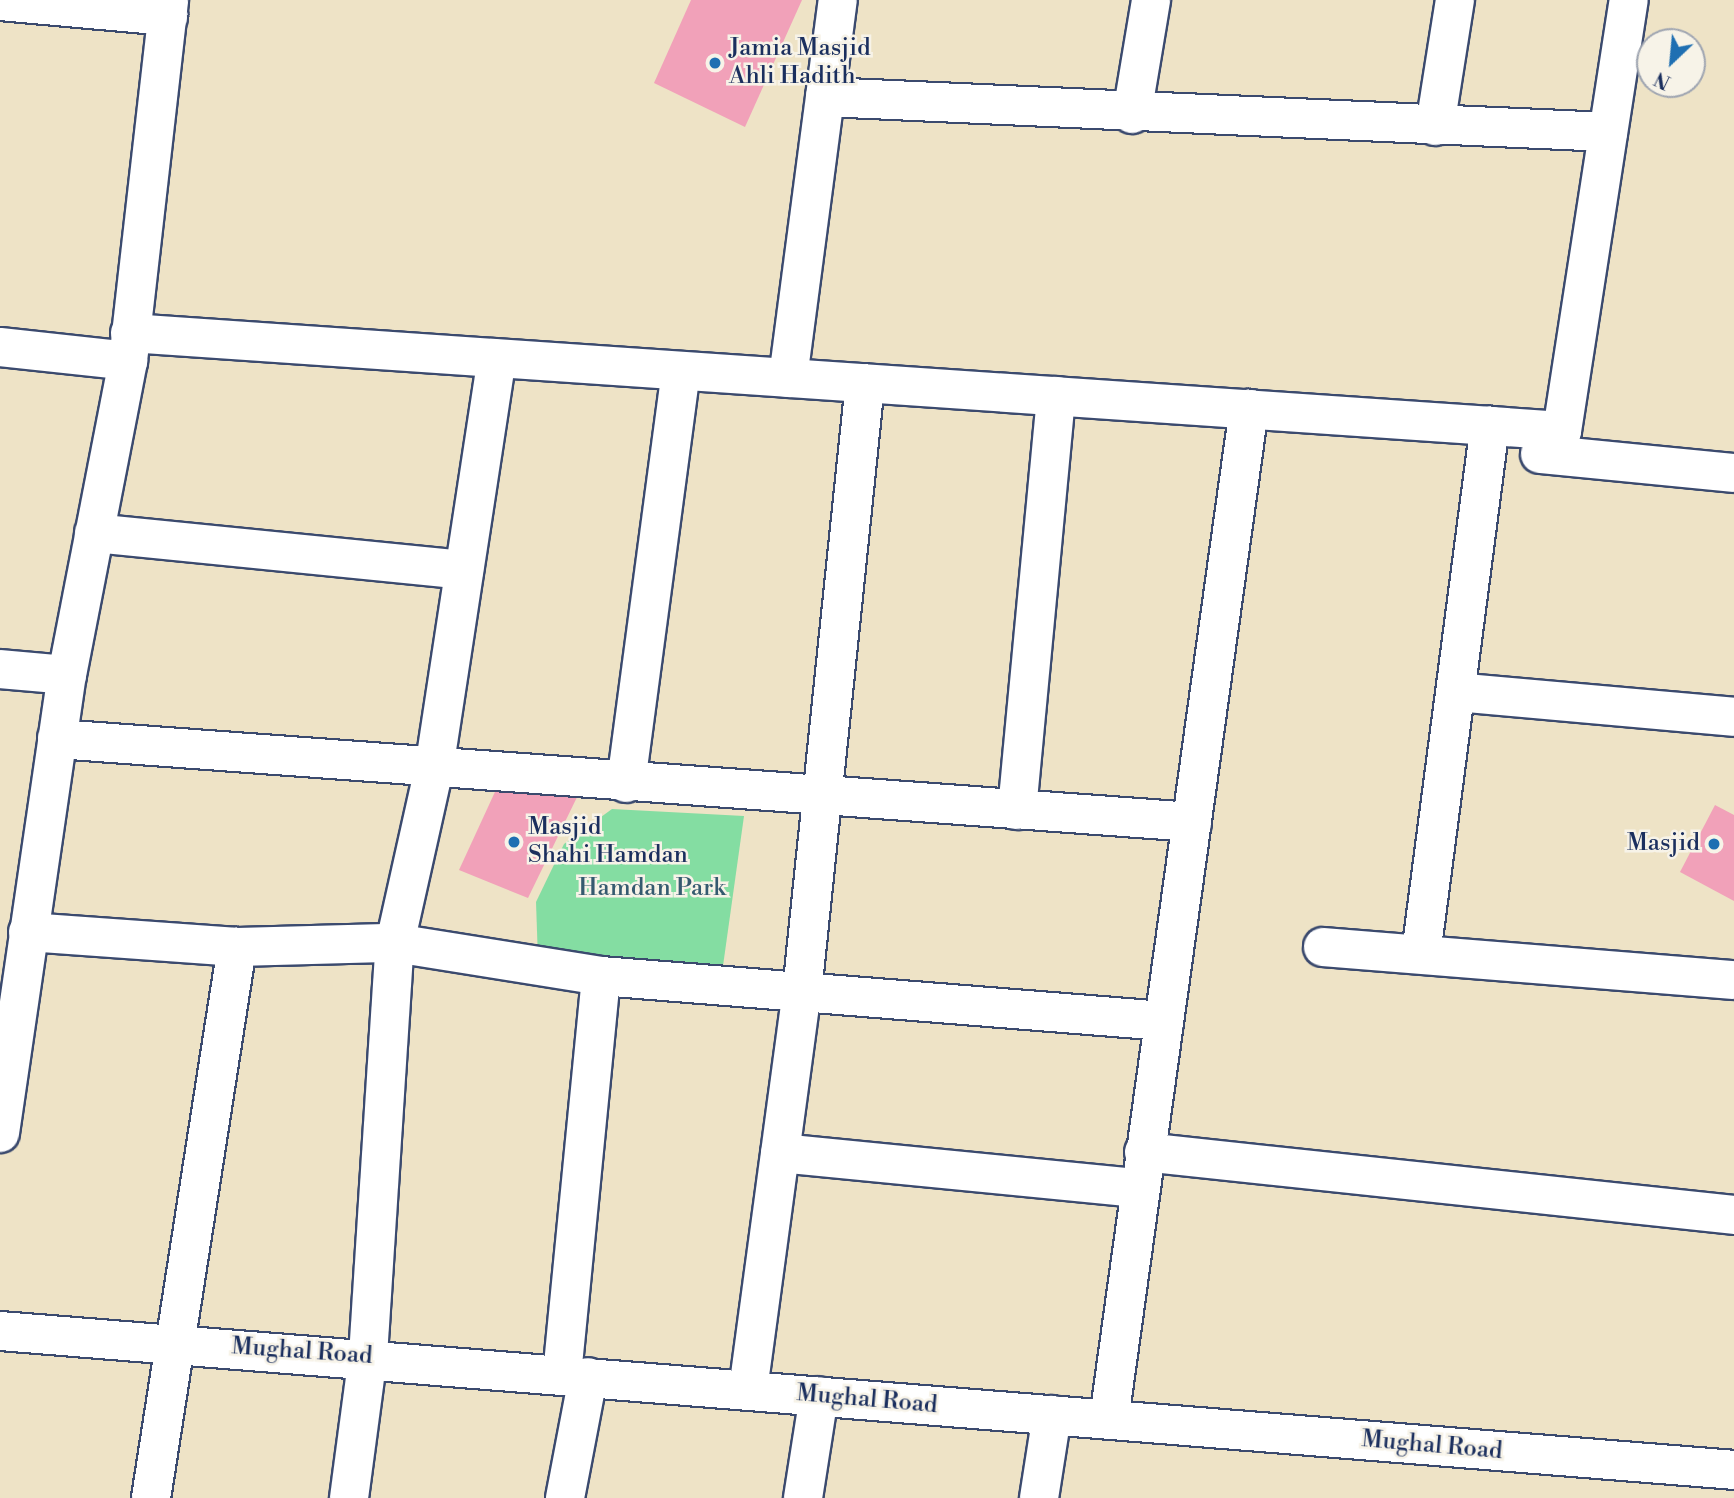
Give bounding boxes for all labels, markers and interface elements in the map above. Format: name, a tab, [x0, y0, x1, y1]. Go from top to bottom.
north arrow	[1636, 28, 1706, 98]
place label: Jamia Masjid Ahli Hadith	[729, 35, 871, 91]
marker: Jamia Masjid Ahli Hadith	[707, 55, 723, 71]
text: N	[1651, 66, 1675, 94]
place label: Masjid Shahi Hamdan	[528, 814, 688, 870]
place label: Masjid	[1627, 830, 1700, 858]
marker: Masjid Shahi Hamdan	[506, 834, 522, 850]
marker: Masjid	[1706, 836, 1722, 852]
park label: Hamdan Park	[578, 875, 726, 903]
street label: Mughal Road	[230, 1333, 374, 1371]
street label: Mughal Road	[795, 1379, 939, 1421]
street label: Mughal Road	[1360, 1425, 1504, 1467]

